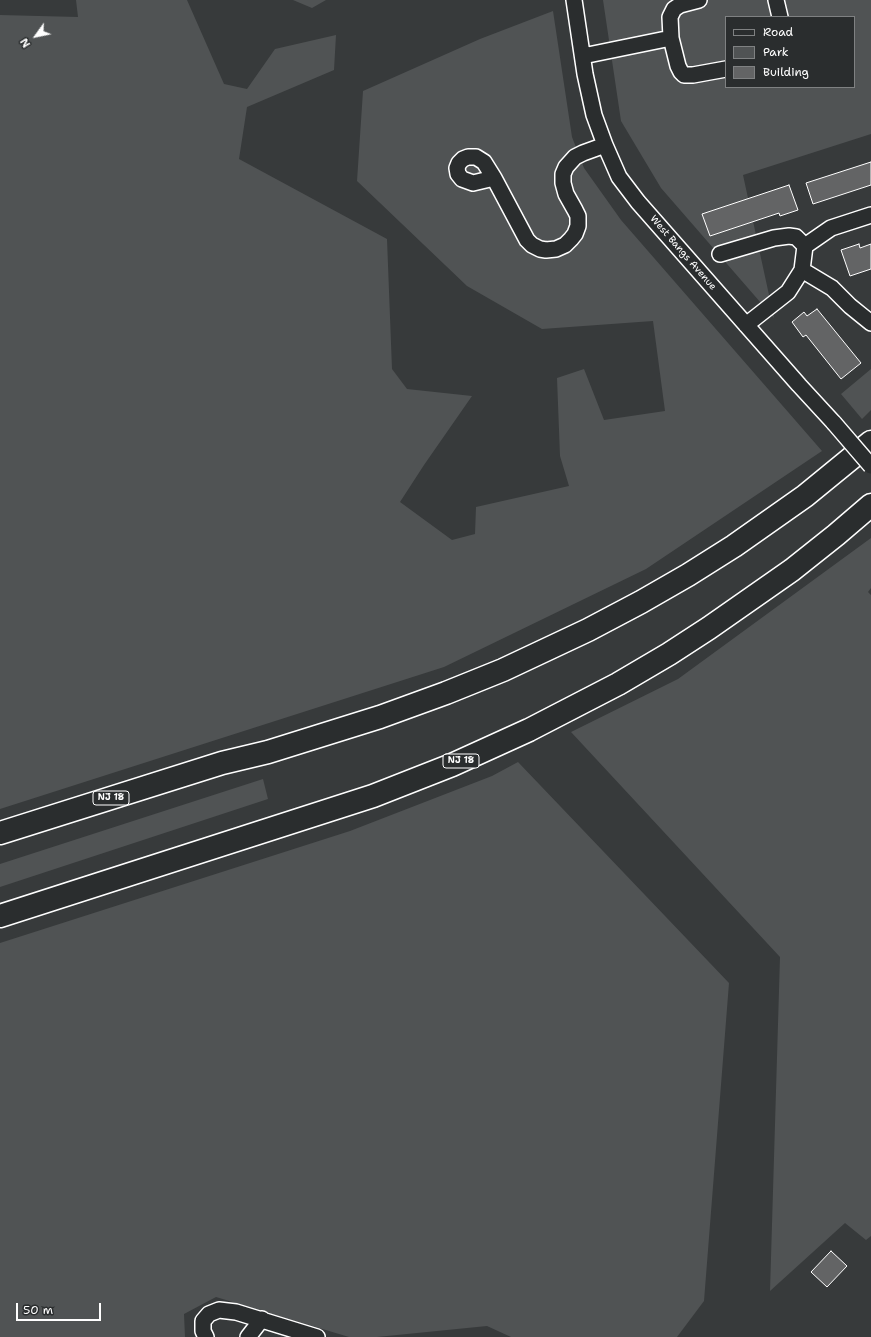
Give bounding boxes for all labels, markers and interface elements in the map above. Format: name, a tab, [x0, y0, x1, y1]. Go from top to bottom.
north arrow	[16, 16, 56, 56]
legend	[725, 16, 855, 88]
text: Road	[763, 24, 793, 40]
text: N	[17, 35, 34, 51]
text: Park	[763, 44, 789, 60]
text: Building	[763, 64, 809, 80]
street label: West Bangs Avenue	[647, 213, 719, 293]
road number: NJ 18	[443, 754, 479, 768]
road number: NJ 18	[93, 791, 129, 805]
scale bar	[18, 1295, 103, 1321]
text: 50 m	[23, 1302, 53, 1318]

